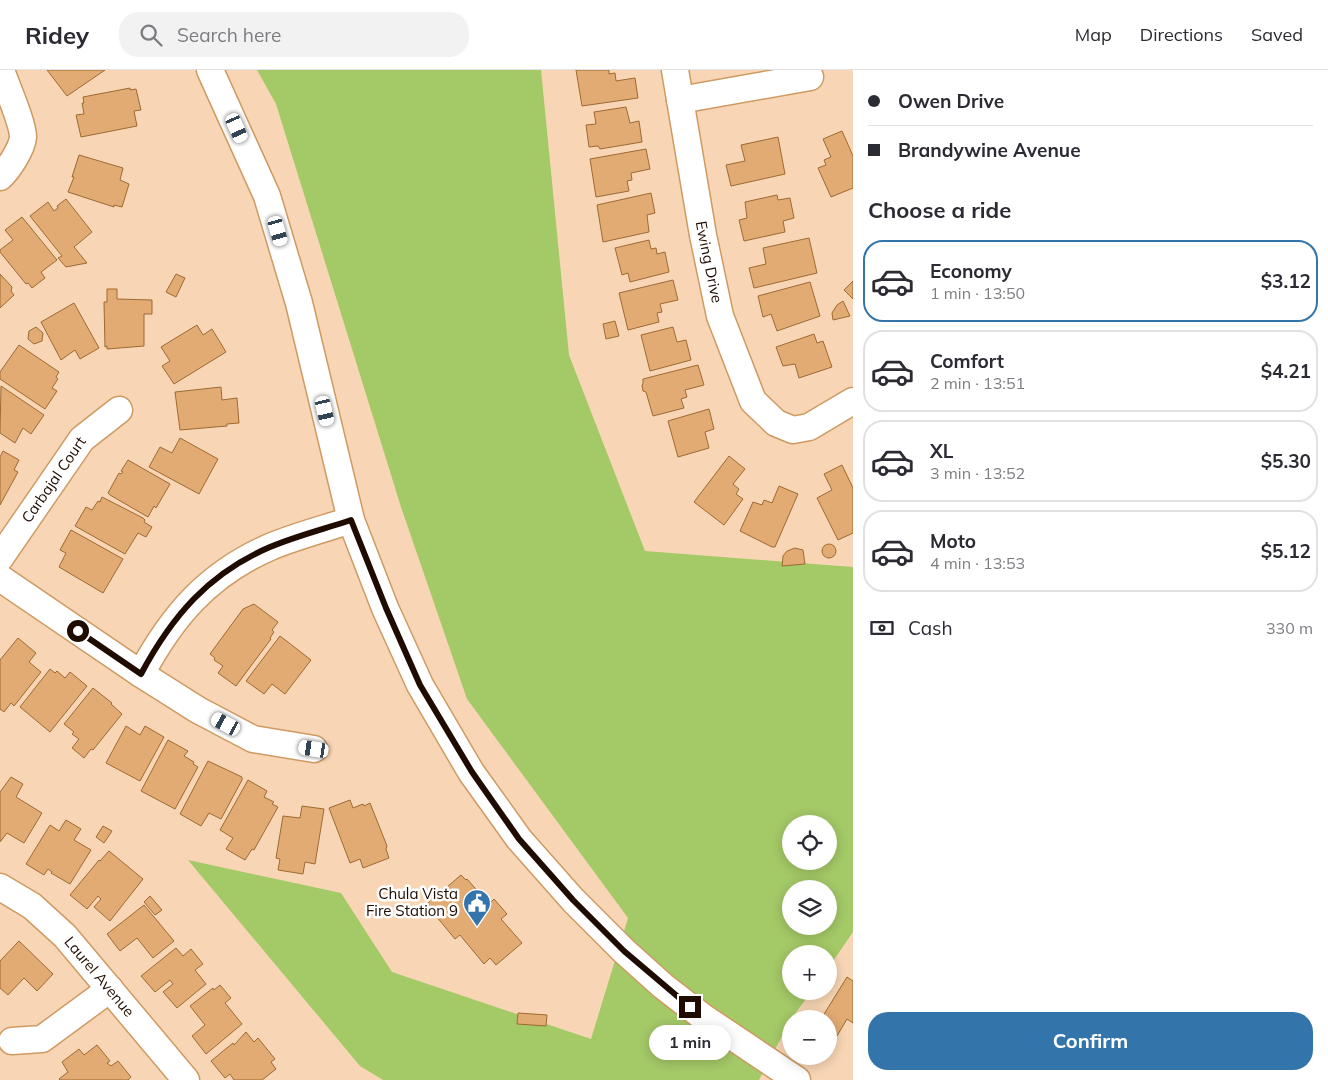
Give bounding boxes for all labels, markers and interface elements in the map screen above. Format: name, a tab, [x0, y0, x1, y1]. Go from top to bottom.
search box	[119, 12, 469, 57]
text: Ridey	[25, 20, 89, 50]
icon: search	[137, 21, 165, 49]
text: Search here	[177, 23, 281, 47]
text: Map	[1075, 23, 1112, 46]
text: Directions	[1140, 23, 1223, 46]
text: Saved	[1251, 23, 1303, 46]
text: Owen Drive	[898, 89, 1004, 113]
car	[224, 111, 249, 145]
text: Brandywine Avenue	[898, 138, 1081, 162]
text: Choose a ride	[868, 196, 1011, 224]
car	[266, 215, 289, 247]
street label: Ewing Drive	[692, 219, 727, 305]
icon: car	[870, 259, 915, 304]
text: Economy	[930, 259, 1012, 283]
text: $3.12	[1261, 269, 1311, 293]
text: 1 min · 13:50	[930, 283, 1025, 303]
icon: car	[870, 349, 915, 394]
text: Comfort	[930, 349, 1004, 373]
text: $4.21	[1261, 359, 1311, 383]
text: 2 min · 13:51	[930, 373, 1025, 393]
car	[314, 395, 335, 427]
street label: Carbajal Court	[17, 433, 90, 526]
icon: car	[870, 439, 915, 484]
text: XL	[930, 439, 953, 463]
text: $5.30	[1261, 449, 1311, 473]
text: 3 min · 13:52	[930, 463, 1025, 483]
icon: car	[870, 529, 915, 574]
text: Moto	[930, 529, 976, 553]
text: $5.12	[1261, 539, 1311, 563]
text: 4 min · 13:53	[930, 553, 1025, 573]
icon: cash	[868, 614, 896, 642]
text: Cash	[908, 616, 953, 640]
text: 330 m	[1266, 618, 1313, 638]
route start	[67, 620, 89, 642]
car	[209, 710, 242, 738]
car	[298, 739, 329, 759]
map controls	[782, 815, 837, 1065]
button: locate	[782, 815, 837, 870]
button: layers	[782, 880, 837, 935]
place label: Chula Vista Fire Station 9	[366, 884, 458, 920]
public building icon: Chula Vista Fire Station 9	[462, 888, 492, 927]
street label: Laurel Avenue	[60, 932, 139, 1020]
button: +	[782, 945, 837, 1000]
route end	[679, 996, 701, 1018]
button: −	[782, 1010, 837, 1065]
button: Confirm	[868, 1012, 1313, 1070]
callout: 1 min	[649, 1024, 731, 1060]
text: 1 min	[669, 1032, 711, 1052]

